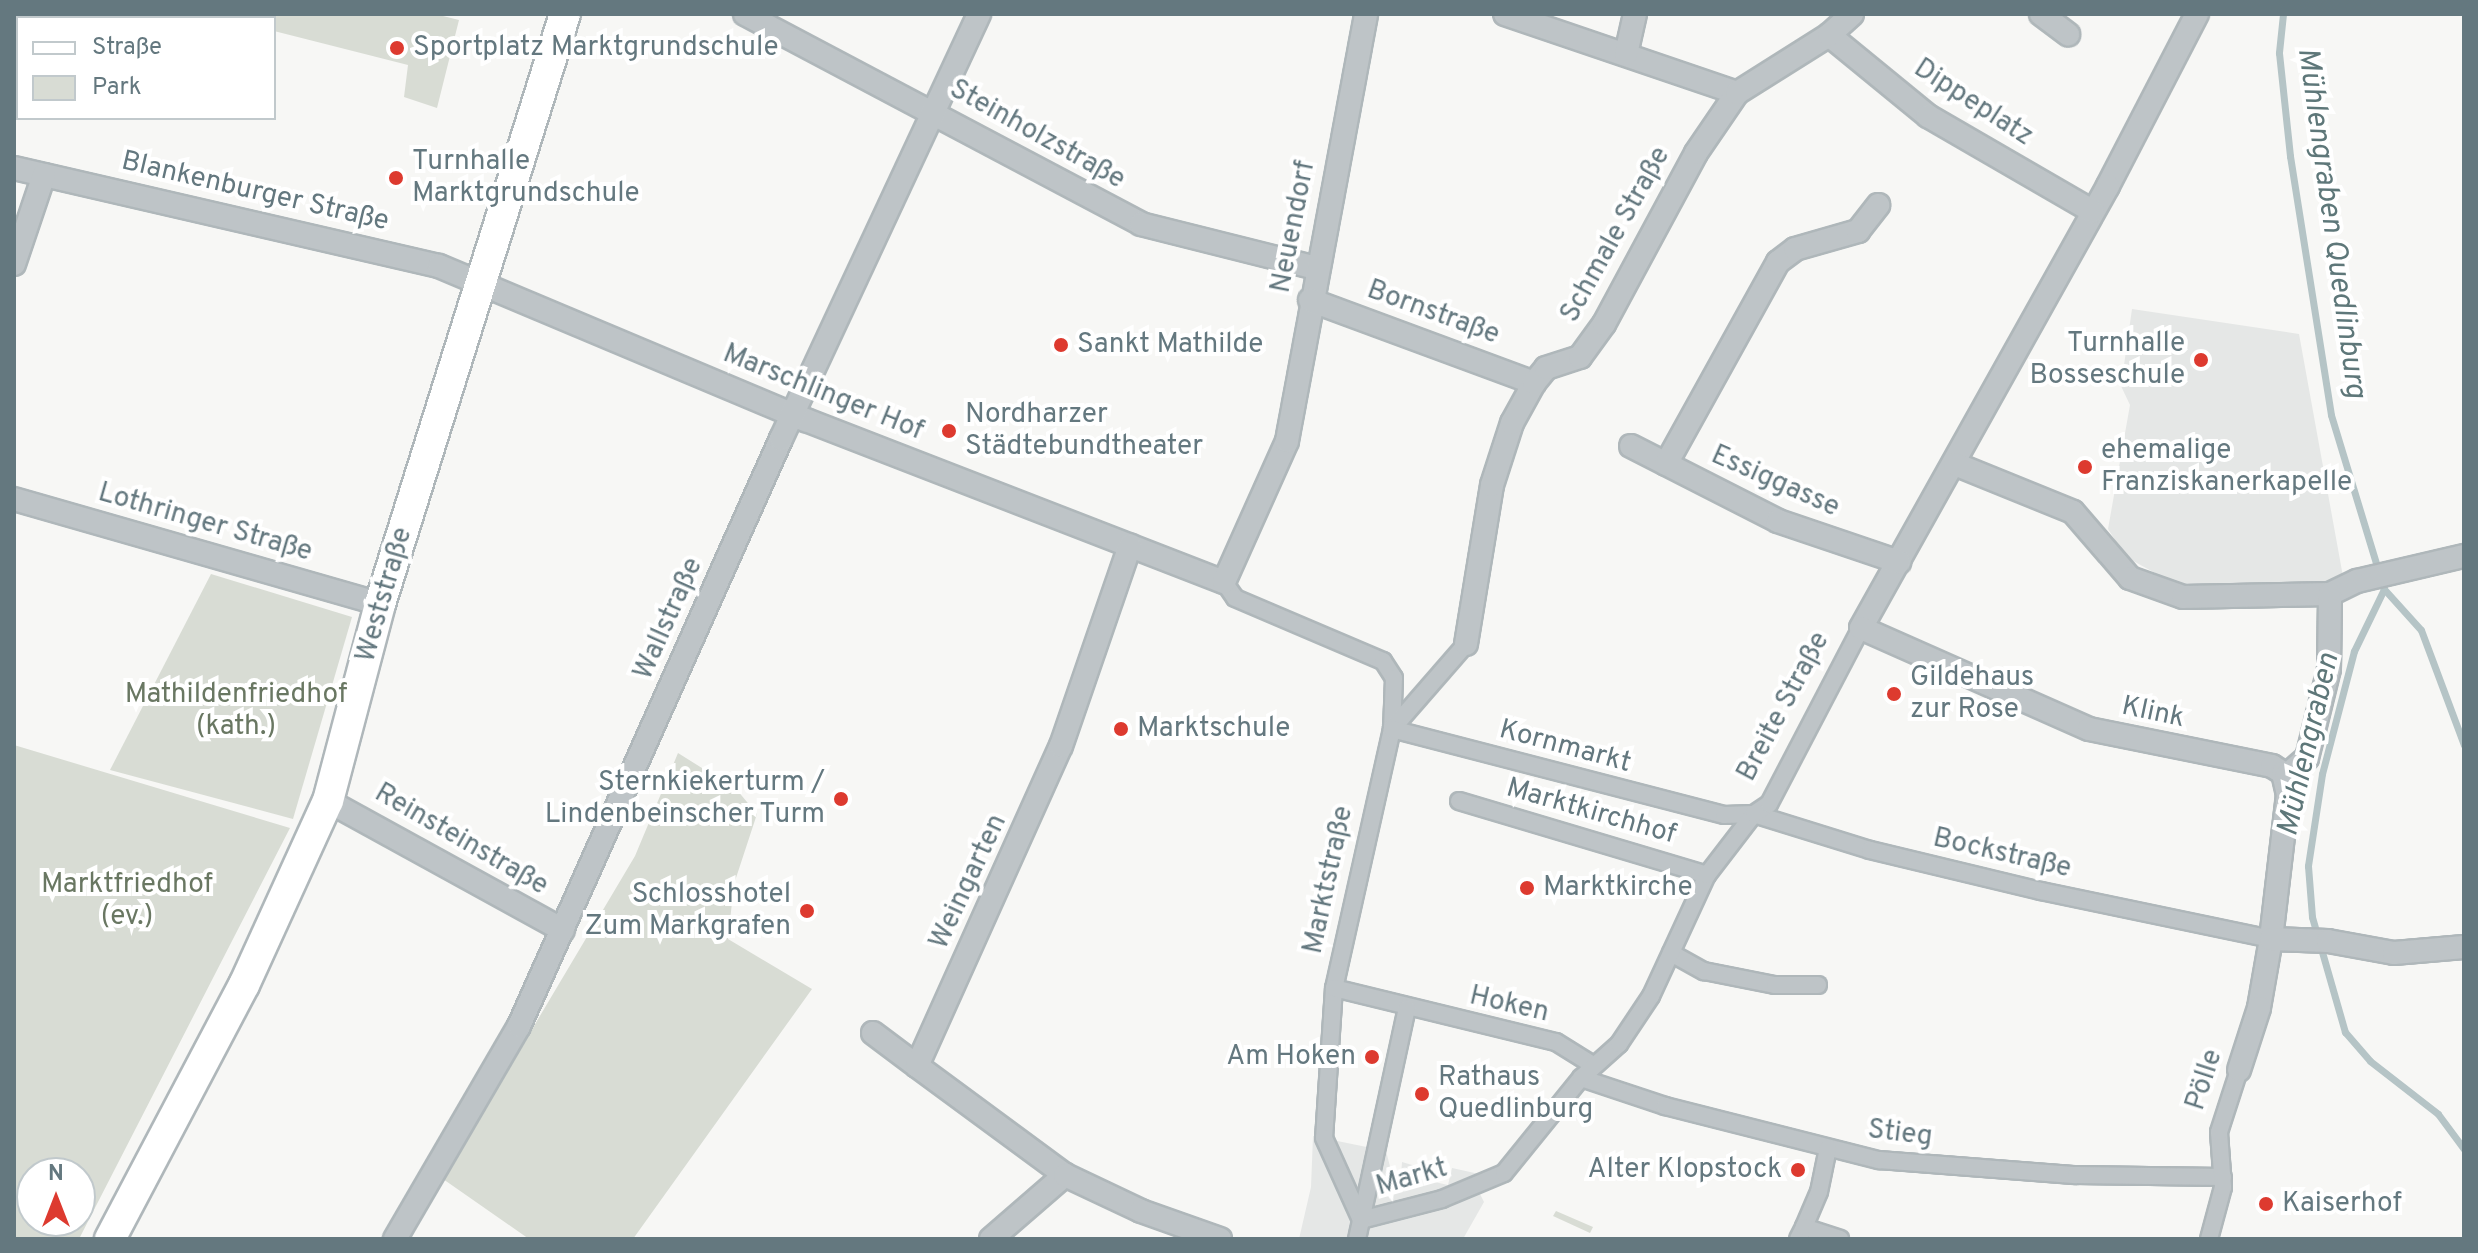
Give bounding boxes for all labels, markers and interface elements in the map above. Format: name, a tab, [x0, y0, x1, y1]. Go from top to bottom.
legend	[16, 16, 276, 120]
place label: Sportplatz Marktgrundschule	[413, 31, 778, 65]
text: Straße	[92, 33, 162, 63]
marker: Sportplatz Marktgrundschule	[388, 39, 406, 57]
water label: Mühlengraben Quedlinburg	[2288, 45, 2372, 401]
street label: Dippeplatz	[1907, 52, 2039, 154]
text: Park	[92, 73, 142, 103]
street label: Steinholzstraße	[943, 73, 1131, 197]
street label: Schmale Straße	[1554, 141, 1678, 329]
street label: Blankenburger Straße	[118, 145, 392, 239]
place label: Turnhalle Marktgrundschule	[412, 145, 640, 211]
street label: Neuendorf	[1265, 158, 1323, 296]
marker: Turnhalle Marktgrundschule	[387, 169, 405, 187]
street label: Bornstraße	[1362, 274, 1504, 352]
place label: Turnhalle Bosseschule	[2029, 327, 2185, 393]
place label: Sankt Mathilde	[1077, 328, 1263, 362]
marker: Sankt Mathilde	[1052, 336, 1070, 354]
street label: Marschlinger Hof	[718, 337, 928, 449]
marker: Turnhalle Bosseschule	[2192, 351, 2210, 369]
place label: Nordharzer Städtebundtheater	[965, 398, 1203, 464]
marker: Nordharzer Städtebundtheater	[940, 422, 958, 440]
place label: ehemalige Franziskanerkapelle	[2101, 434, 2352, 500]
street label: Essiggasse	[1706, 439, 1844, 525]
marker: ehemalige Franziskanerkapelle	[2076, 458, 2094, 476]
street label: Lothringer Straße	[94, 476, 316, 570]
street label: Weststraße	[350, 524, 420, 666]
street label: Wallstraße	[627, 553, 711, 685]
street label: Breite Straße	[1731, 627, 1837, 787]
water label: Mühlengraben	[2271, 650, 2349, 840]
place label: Gildehaus zur Rose	[1910, 661, 2034, 727]
park label: Mathildenfriedhof (kath.)	[125, 678, 347, 744]
marker: Gildehaus zur Rose	[1885, 685, 1903, 703]
street label: Klink	[2118, 690, 2188, 736]
place label: Marktschule	[1137, 712, 1290, 746]
street label: Kornmarkt	[1495, 713, 1635, 781]
marker: Marktschule	[1112, 720, 1130, 738]
place label: Sternkiekerturm / Lindenbeinscher Turm	[544, 766, 825, 832]
street label: Marktkirchhof	[1502, 772, 1680, 852]
street label: Reinsteinstraße	[368, 777, 554, 903]
marker: Sternkiekerturm / Lindenbeinscher Turm	[832, 790, 850, 808]
street label: Marktstraße	[1297, 803, 1361, 957]
street label: Weingarten	[923, 809, 1015, 955]
street label: Bockstraße	[1930, 822, 2074, 886]
park label: Marktfriedhof (ev.)	[41, 868, 213, 934]
place label: Marktkirche	[1543, 871, 1693, 905]
place label: Schlosshotel Zum Markgrafen	[584, 878, 791, 944]
marker: Marktkirche	[1518, 879, 1536, 897]
marker: Schlosshotel Zum Markgrafen	[798, 902, 816, 920]
street label: Hoken	[1466, 980, 1552, 1030]
place label: Am Hoken	[1226, 1040, 1356, 1074]
street label: Pölle	[2179, 1045, 2231, 1115]
marker: Am Hoken	[1363, 1048, 1381, 1066]
place label: Rathaus Quedlinburg	[1438, 1061, 1593, 1127]
marker: Rathaus Quedlinburg	[1413, 1085, 1431, 1103]
street label: Stieg	[1866, 1113, 1934, 1155]
street label: Markt	[1372, 1152, 1452, 1204]
place label: Alter Klopstock	[1588, 1153, 1782, 1187]
north arrow	[16, 1157, 96, 1237]
text: N	[48, 1161, 64, 1188]
marker: Alter Klopstock	[1789, 1161, 1807, 1179]
place label: Kaiserhof	[2282, 1187, 2402, 1221]
marker: Kaiserhof	[2257, 1195, 2275, 1213]

